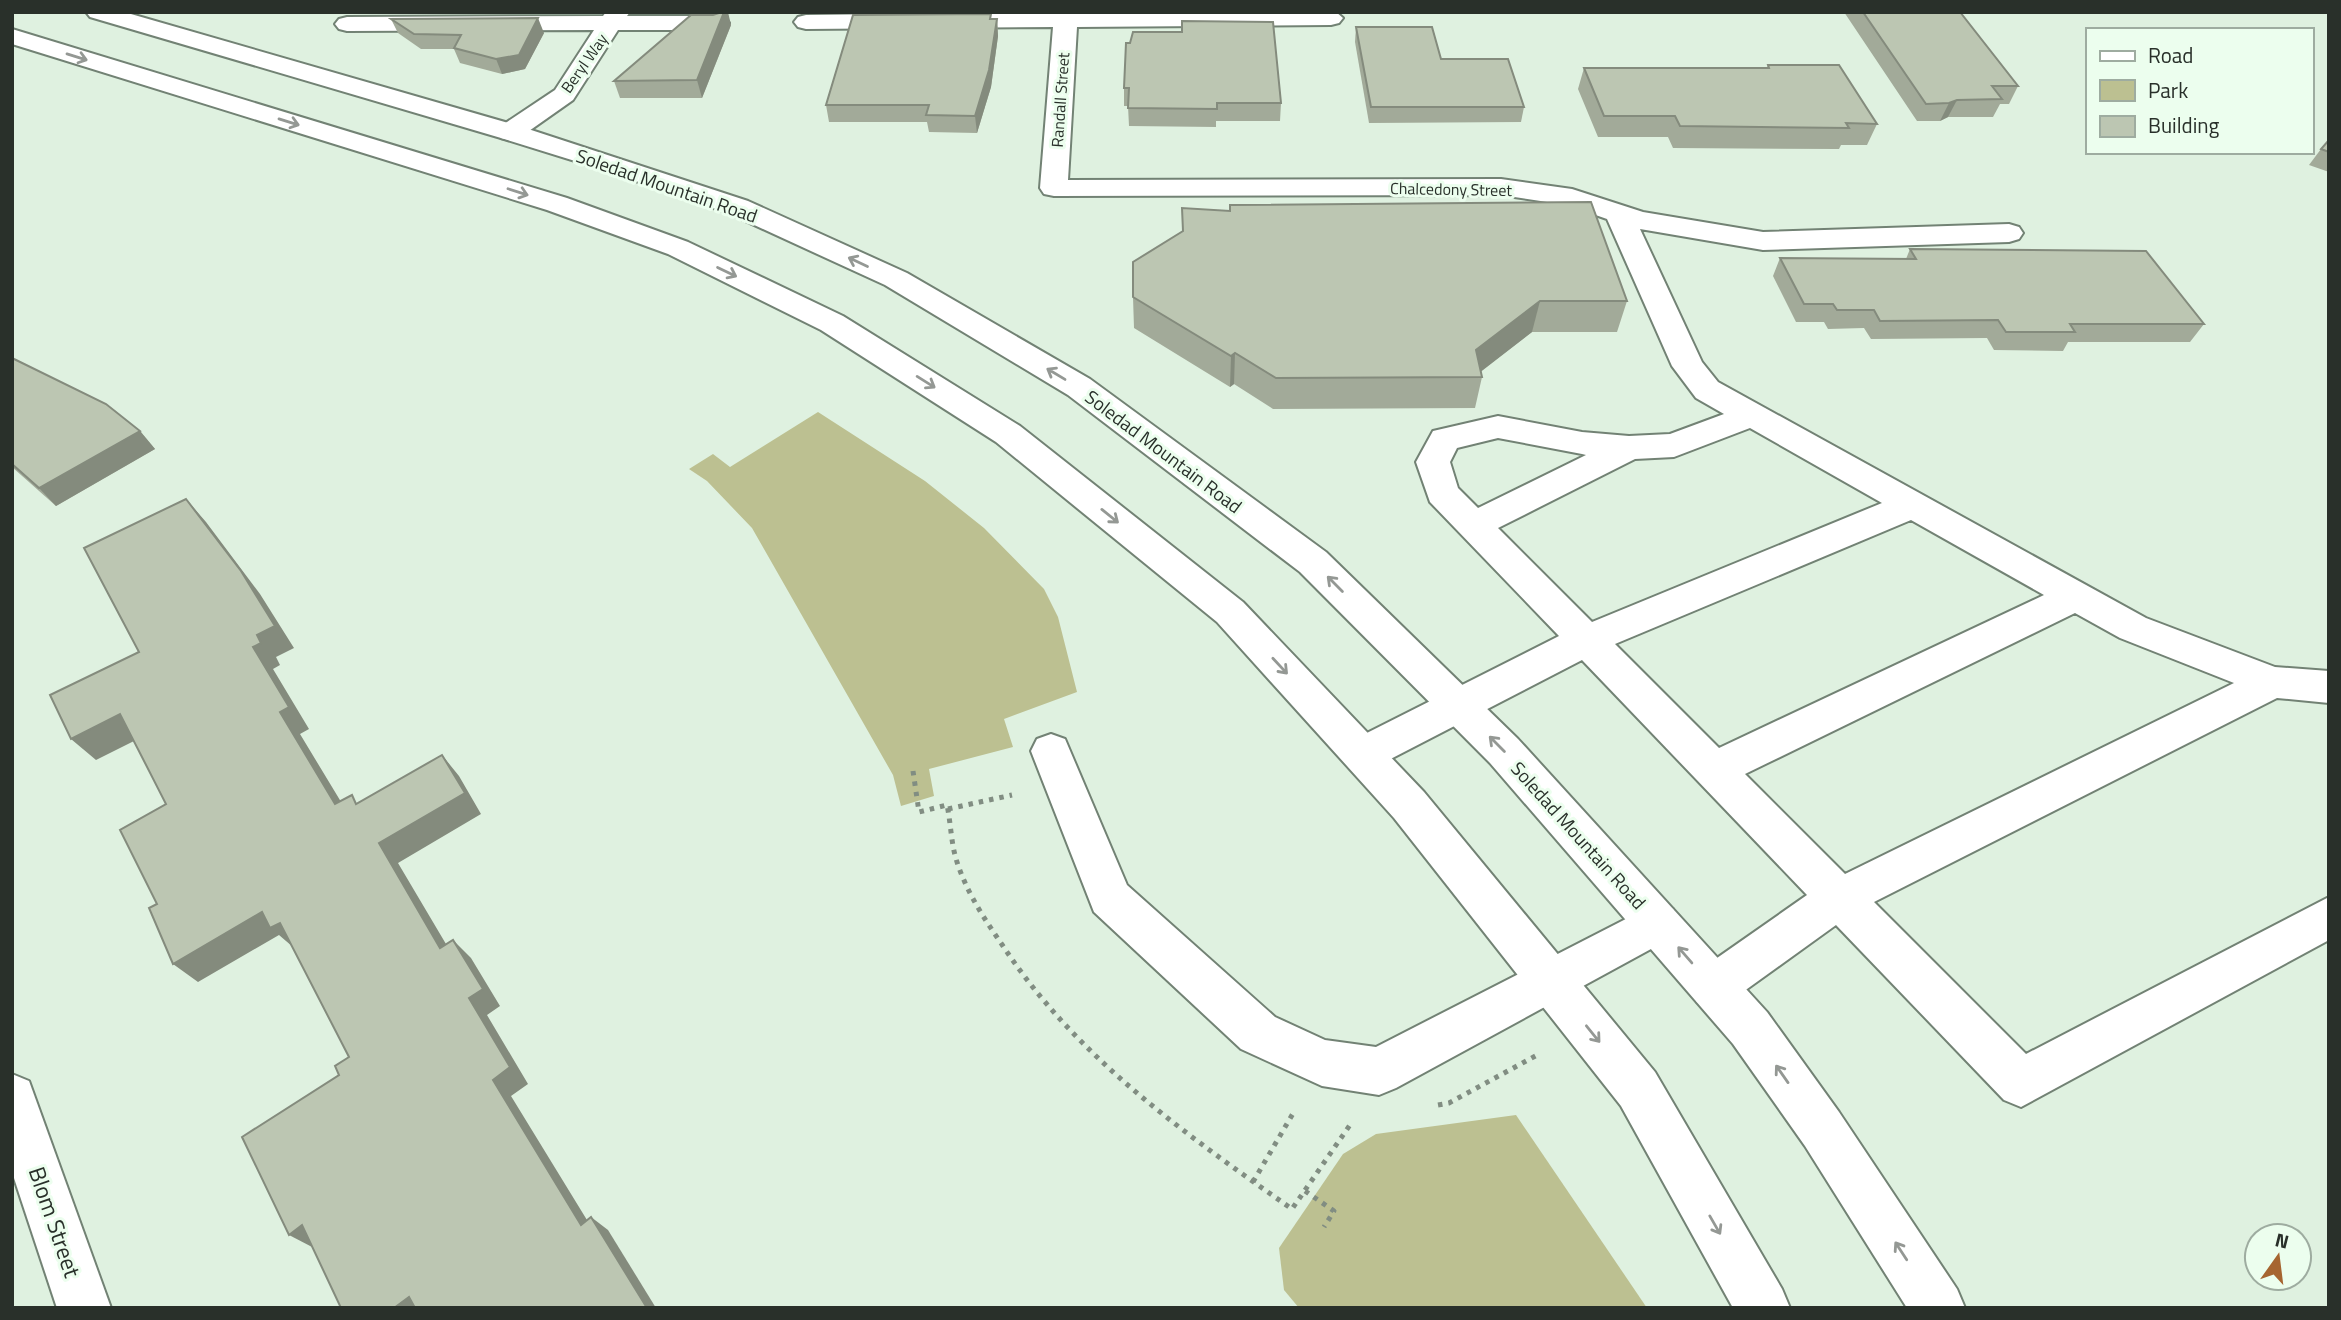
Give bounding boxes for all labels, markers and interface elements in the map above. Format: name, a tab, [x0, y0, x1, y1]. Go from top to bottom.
street label: Beryl Way	[555, 28, 613, 98]
legend	[2086, 28, 2313, 154]
text: Road	[2148, 39, 2193, 71]
one-way arrow	[66, 51, 88, 64]
street label: Randall Street	[1045, 51, 1075, 148]
text: Park	[2148, 74, 2188, 106]
text: Building	[2148, 109, 2220, 141]
one-way arrow	[278, 116, 300, 129]
street label: Soledad Mountain Road	[572, 140, 762, 230]
street label: Chalcedony Street	[1390, 176, 1513, 202]
one-way arrow	[507, 186, 529, 199]
one-way arrow	[848, 254, 869, 268]
one-way arrow	[716, 266, 737, 279]
one-way arrow	[1046, 366, 1066, 380]
one-way arrow	[916, 374, 935, 389]
street label: Soledad Mountain Road	[1079, 382, 1249, 520]
one-way arrow	[1100, 508, 1118, 523]
one-way arrow	[1327, 576, 1344, 593]
one-way arrow	[1272, 657, 1288, 675]
one-way arrow	[1489, 736, 1506, 753]
street label: Soledad Mountain Road	[1505, 755, 1653, 915]
one-way arrow	[1677, 946, 1693, 964]
one-way arrow	[1586, 1024, 1601, 1042]
one-way arrow	[1775, 1065, 1790, 1084]
street label: Blom Street	[20, 1162, 90, 1282]
one-way arrow	[1708, 1214, 1722, 1234]
north arrow	[2243, 1222, 2313, 1292]
text: N	[2272, 1224, 2292, 1256]
one-way arrow	[1893, 1241, 1907, 1261]

